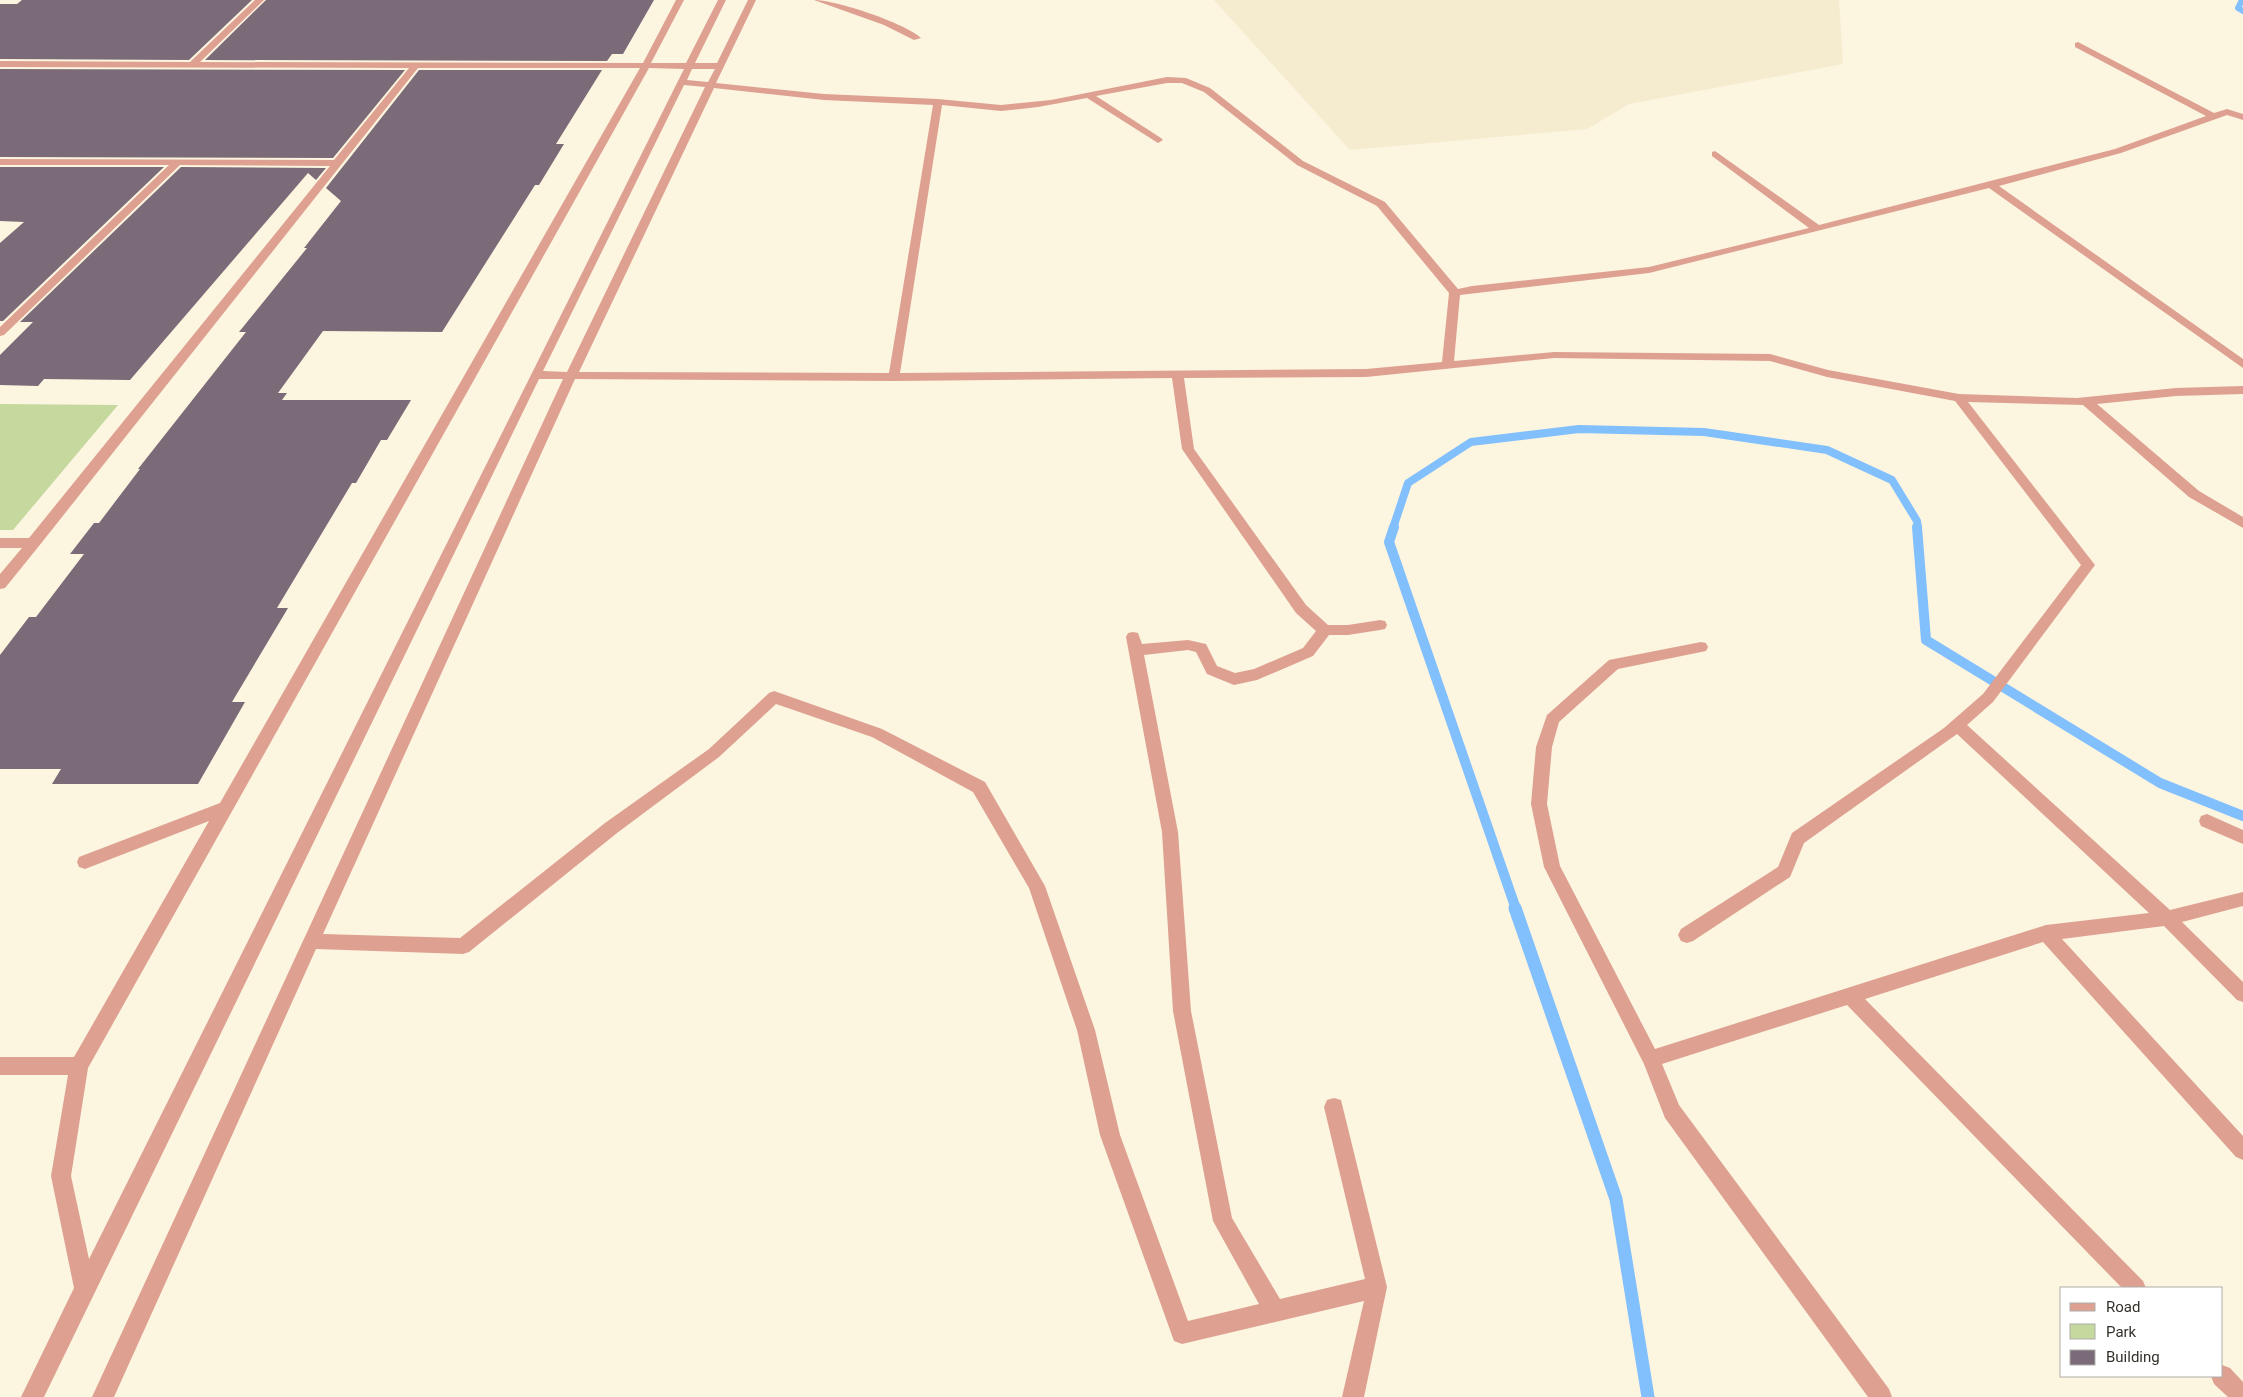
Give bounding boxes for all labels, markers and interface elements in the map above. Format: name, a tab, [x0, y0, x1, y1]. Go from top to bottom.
legend	[2060, 1287, 2223, 1377]
text: Road	[2106, 1298, 2140, 1316]
text: Park	[2106, 1323, 2137, 1341]
text: Building	[2106, 1348, 2160, 1366]

